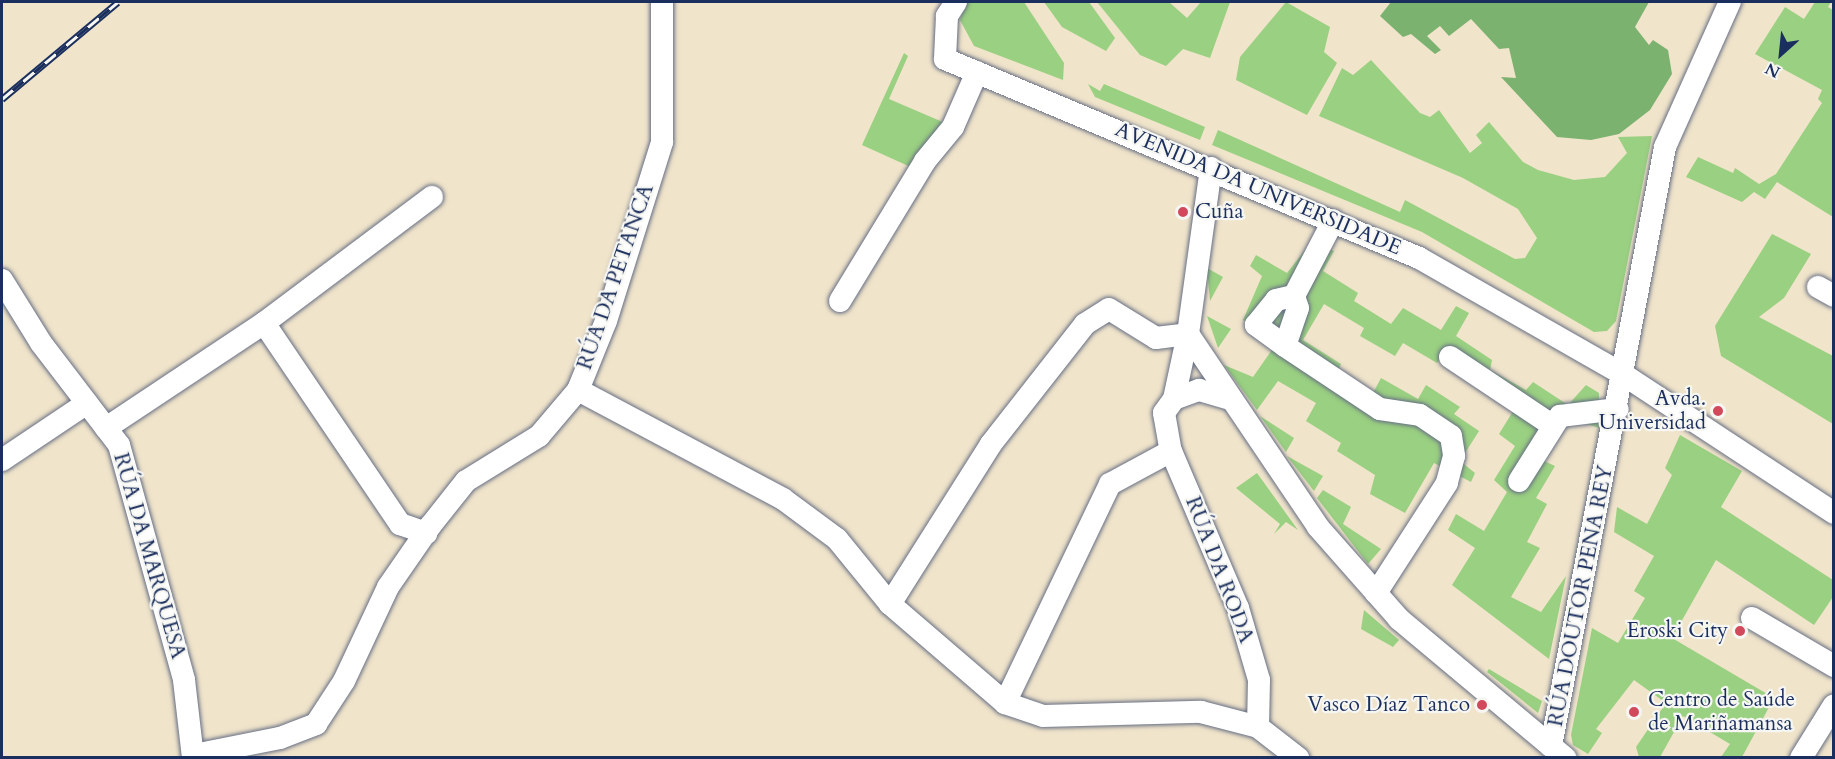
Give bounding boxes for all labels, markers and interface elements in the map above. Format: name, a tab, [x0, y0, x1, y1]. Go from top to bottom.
north arrow	[1751, 24, 1811, 84]
text: N	[1762, 57, 1784, 83]
street label: AVENIDA DA UNIVERSIDADE	[1111, 117, 1405, 261]
street label: RÚA DA PETANCA	[572, 181, 660, 373]
place label: Cuña	[1195, 199, 1244, 225]
marker: Cuña	[1176, 205, 1190, 219]
place label: Avda. Universidad	[1599, 386, 1706, 436]
marker: Avda. Universidad	[1711, 404, 1725, 418]
street label: RÚA DA MARQUESA	[108, 450, 190, 662]
street label: RÚA DOUTOR PENA REY	[1543, 463, 1619, 729]
street label: RÚA DA RODA	[1180, 493, 1258, 647]
place label: Eroski City	[1627, 618, 1728, 644]
marker: Eroski City	[1733, 624, 1747, 638]
place label: Centro de Saúde de Mariñamansa	[1648, 687, 1795, 737]
place label: Vasco Díaz Tanco	[1307, 692, 1470, 718]
marker: Vasco Díaz Tanco	[1475, 698, 1489, 712]
marker: Centro de Saúde de Mariñamansa	[1625, 703, 1643, 721]

